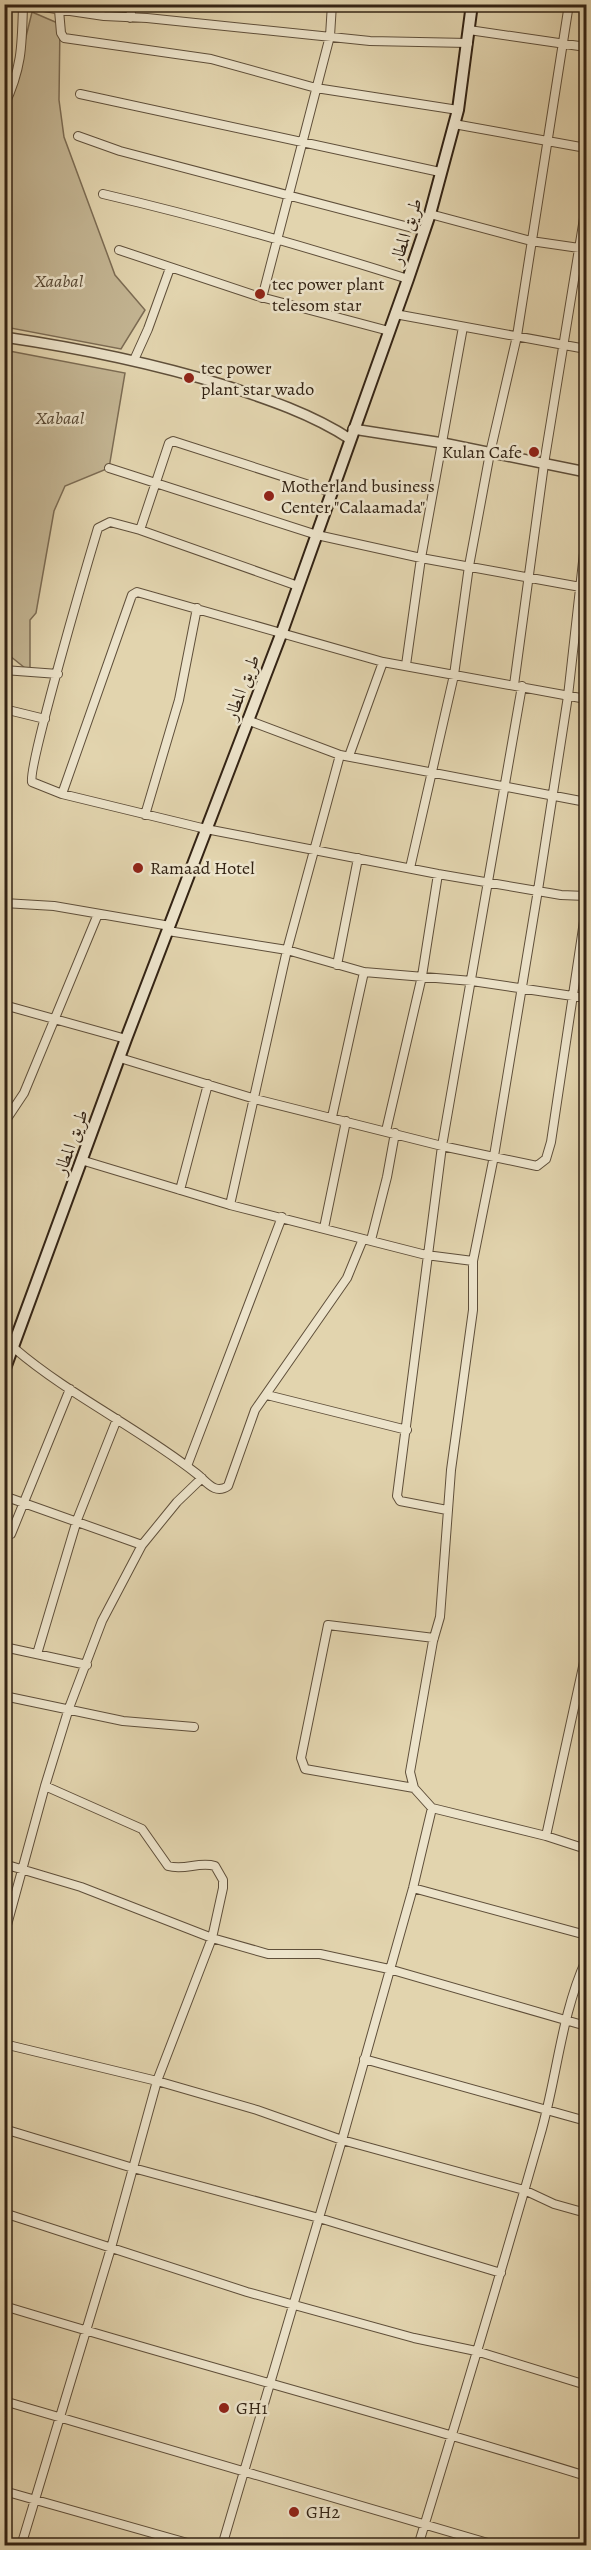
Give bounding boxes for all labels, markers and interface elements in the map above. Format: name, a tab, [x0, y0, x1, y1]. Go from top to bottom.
street label: طريق المطار	[383, 195, 428, 269]
park label: Xaabal	[34, 269, 84, 293]
place label: tec power plant telesom star	[272, 272, 384, 317]
marker: tec power plant telesom star	[253, 287, 267, 301]
place label: tec power plant star wado	[201, 356, 314, 401]
marker: tec power plant star wado	[182, 371, 196, 385]
park label: Xabaal	[35, 406, 85, 430]
place label: Kulan Cafe	[442, 440, 522, 464]
marker: Kulan Cafe	[527, 445, 541, 459]
place label: Motherland business Center "Calaamada"	[281, 474, 435, 519]
marker: Motherland business Center "Calaamada"	[262, 489, 276, 503]
street label: طريق المطار	[218, 651, 265, 725]
place label: Ramaad Hotel	[150, 856, 255, 880]
marker: Ramaad Hotel	[131, 861, 145, 875]
street label: طريق المطار	[47, 1106, 94, 1180]
place label: GH1	[236, 2396, 268, 2420]
marker: GH1	[217, 2401, 231, 2415]
place label: GH2	[306, 2500, 341, 2524]
marker: GH2	[287, 2505, 301, 2519]

